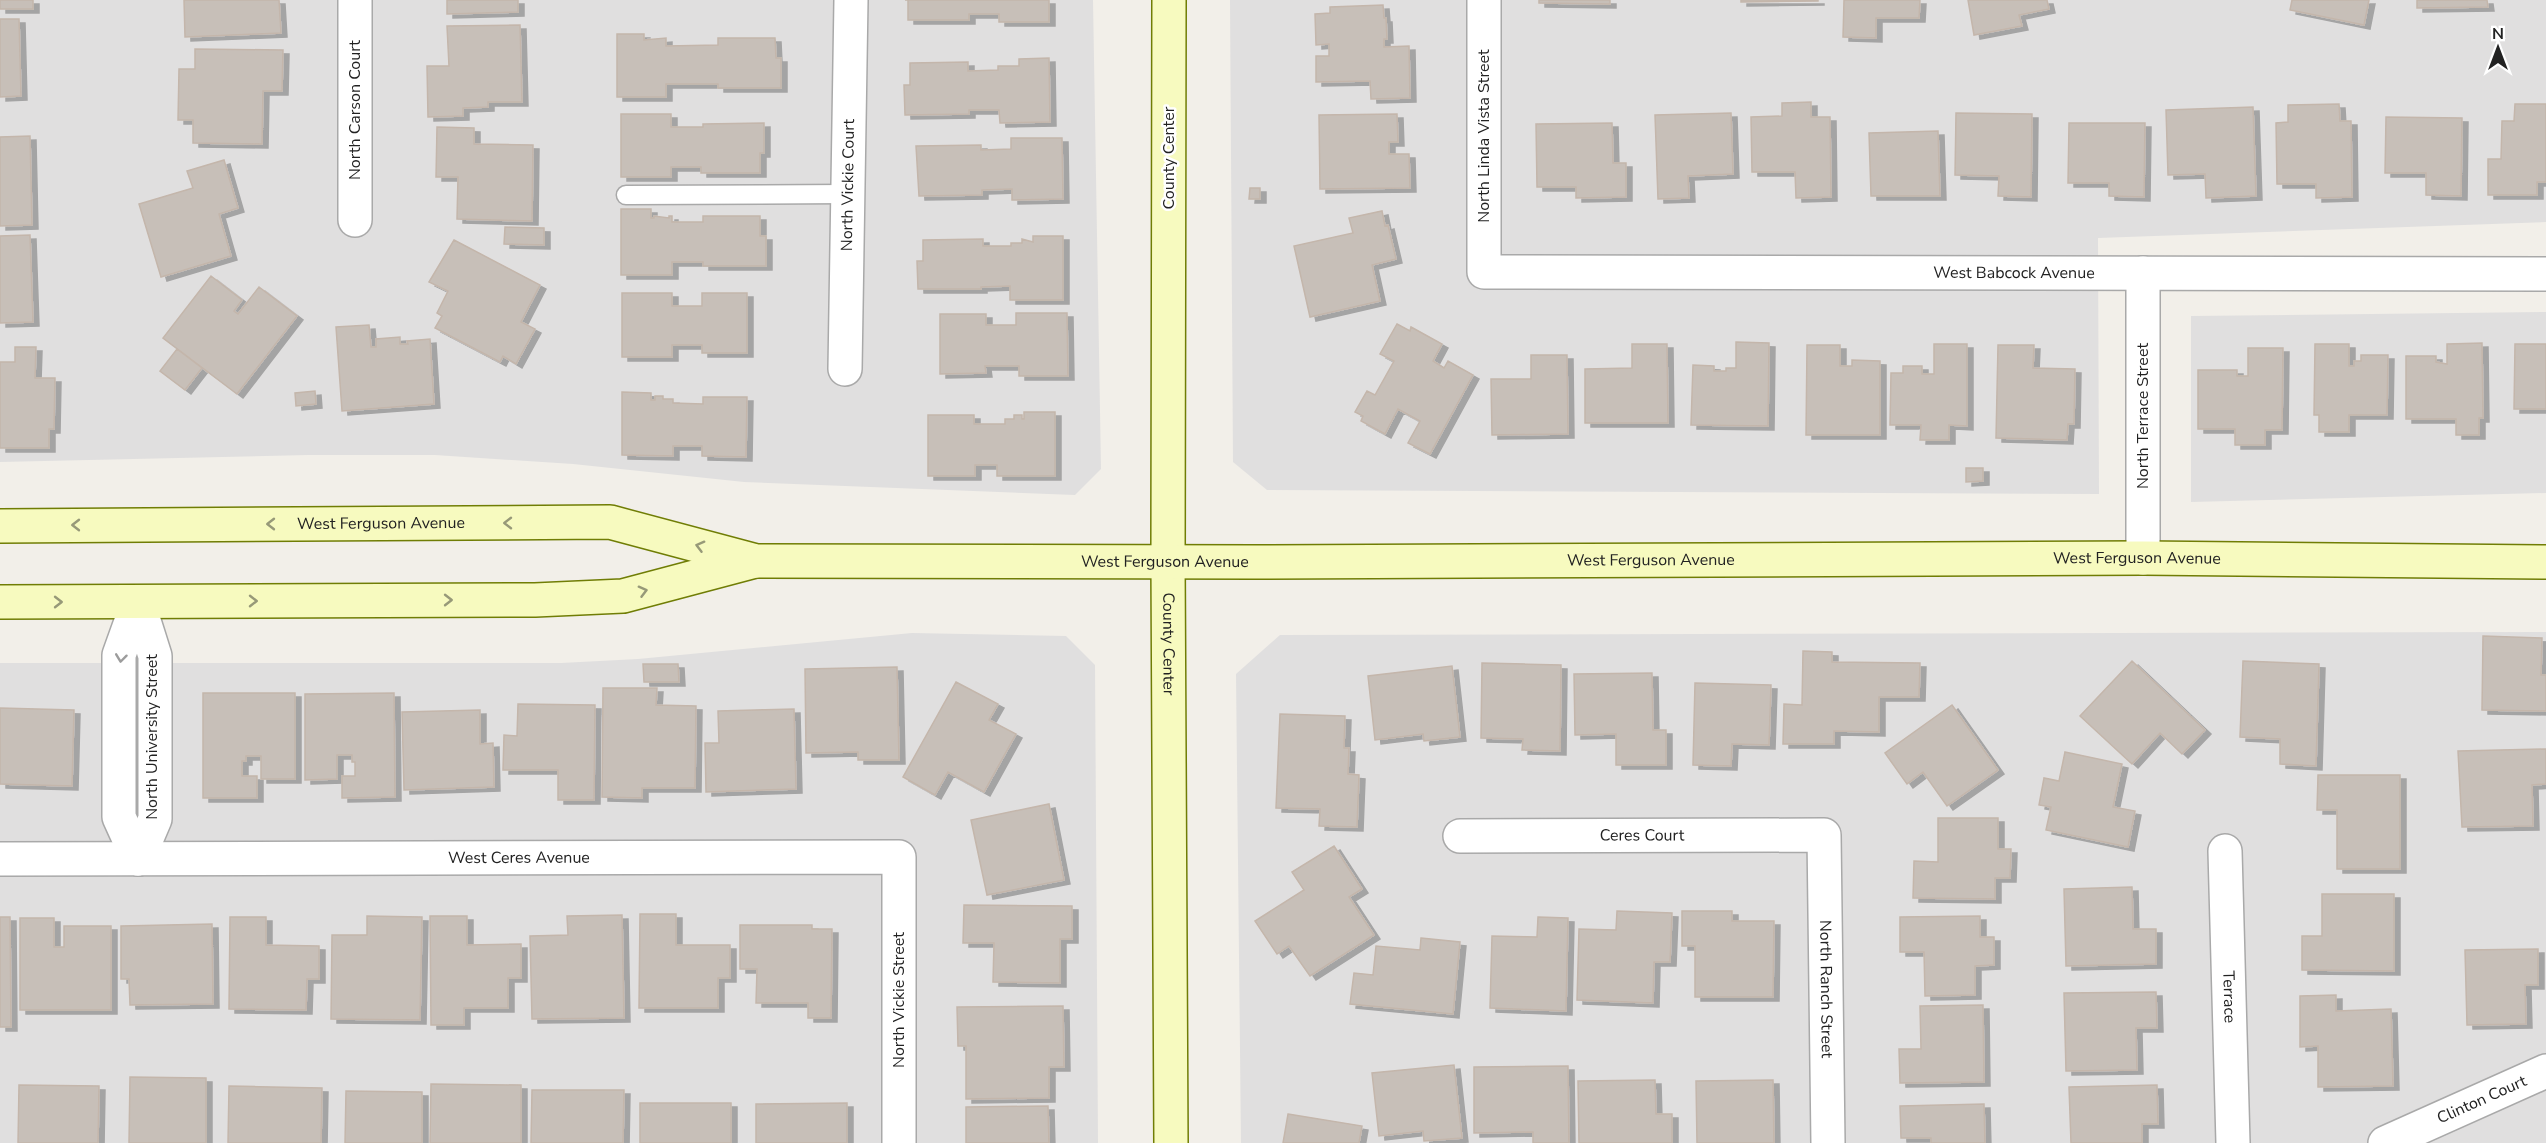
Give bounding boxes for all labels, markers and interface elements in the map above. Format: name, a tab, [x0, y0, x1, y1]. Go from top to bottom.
north arrow	[2468, 18, 2528, 78]
text: N	[2492, 23, 2504, 45]
street label: North Carson Court	[344, 40, 366, 180]
street label: North Linda Vista Street	[1473, 49, 1495, 223]
street label: County Center	[1158, 106, 1180, 209]
street label: North Vickie Court	[836, 118, 860, 251]
street label: West Babcock Avenue	[1933, 262, 2095, 284]
street label: North Terrace Street	[2132, 343, 2154, 489]
street label: West Ferguson Avenue	[297, 512, 465, 535]
one-way arrow	[503, 517, 512, 529]
one-way arrow	[266, 518, 275, 530]
one-way arrow	[71, 519, 80, 531]
one-way arrow	[695, 540, 705, 553]
street label: West Ferguson Avenue	[2053, 547, 2221, 570]
street label: West Ferguson Avenue	[1567, 549, 1735, 572]
street label: West Ferguson Avenue	[1081, 551, 1249, 573]
one-way arrow	[637, 586, 648, 598]
street label: County Center	[1157, 593, 1180, 696]
one-way arrow	[444, 594, 453, 606]
one-way arrow	[249, 595, 258, 607]
one-way arrow	[54, 596, 63, 608]
one-way arrow	[115, 653, 127, 662]
street label: North University Street	[141, 654, 163, 820]
street label: Ceres Court	[1600, 824, 1685, 847]
street label: West Ceres Avenue	[448, 847, 590, 869]
street label: North Ranch Street	[1814, 920, 1838, 1059]
street label: North Vickie Street	[888, 932, 910, 1068]
street label: Terrace	[2217, 970, 2241, 1024]
street label: Clinton Court	[2434, 1070, 2530, 1129]

